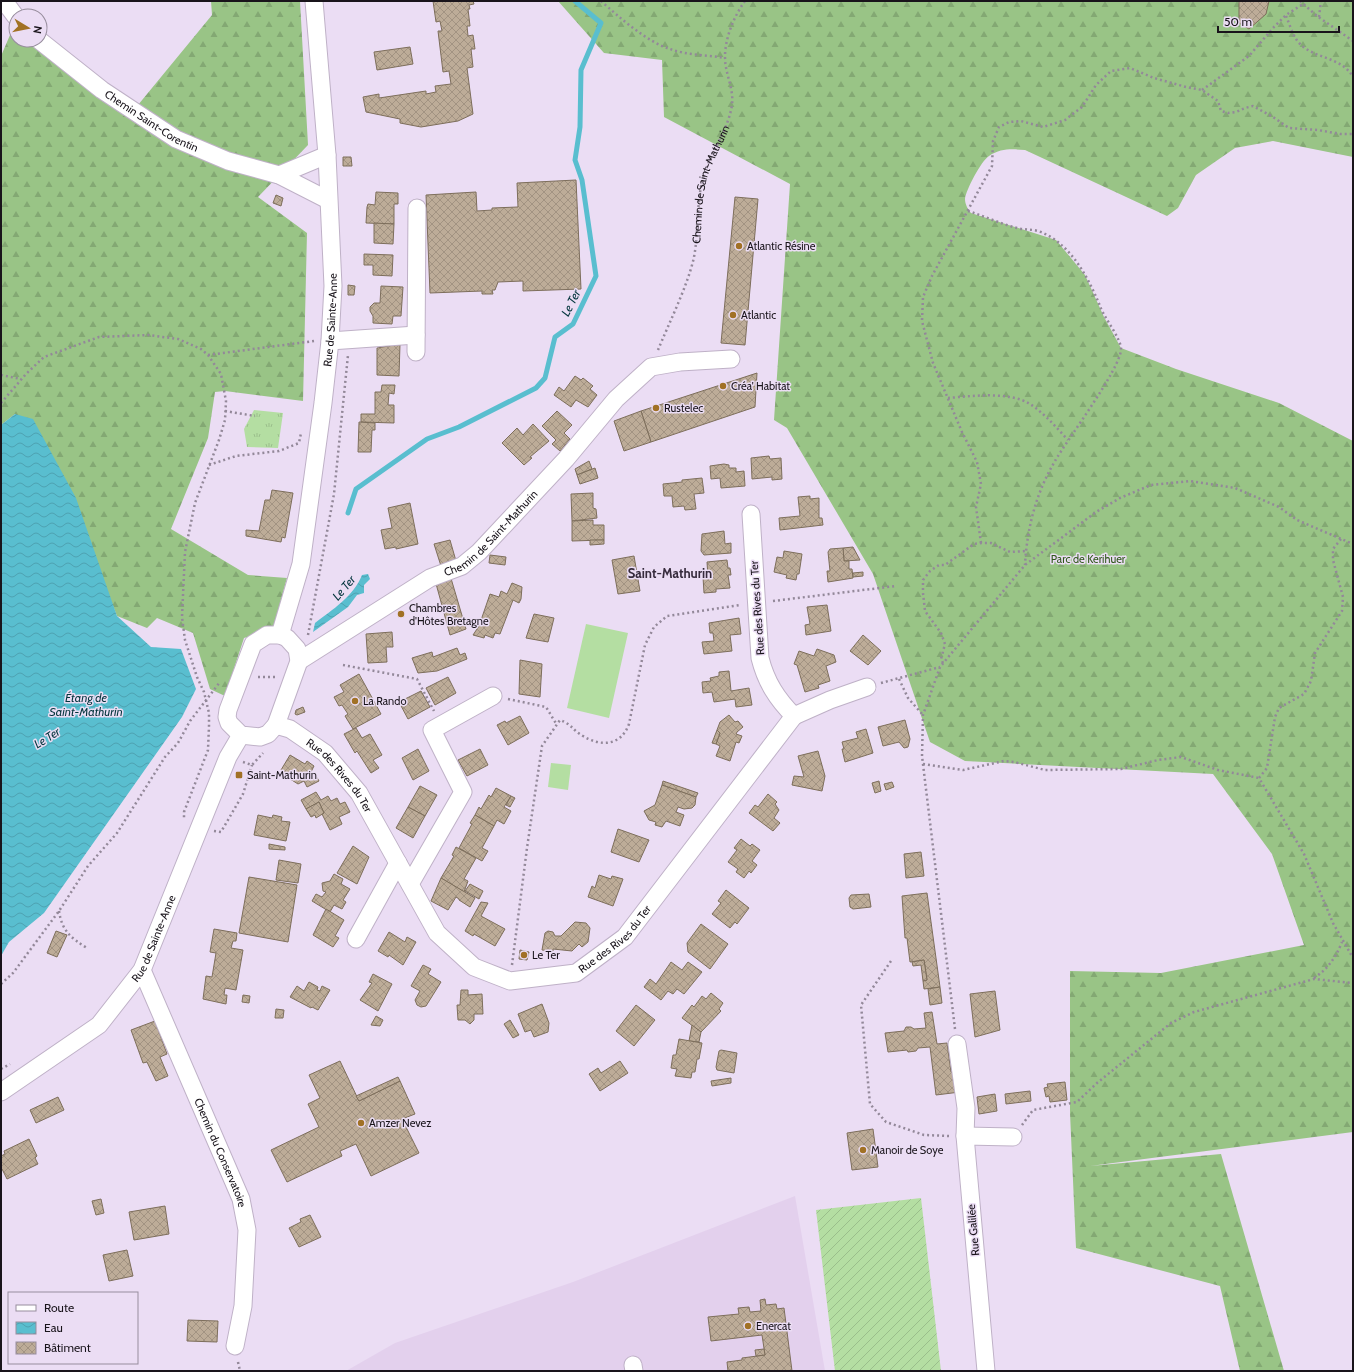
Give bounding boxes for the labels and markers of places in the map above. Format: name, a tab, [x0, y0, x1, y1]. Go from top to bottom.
place label: Atlantic Résine	[747, 239, 816, 253]
marker: Atlantic Résine	[734, 241, 744, 251]
place label: Atlantic	[741, 308, 776, 322]
marker: Atlantic	[728, 310, 738, 320]
place label: Créa' Habitat	[731, 379, 790, 393]
marker: Créa' Habitat	[718, 381, 728, 391]
place label: Rustelec	[664, 401, 703, 415]
marker: Rustelec	[651, 403, 661, 413]
place label: Chambres d'Hôtes Bretagne	[409, 601, 489, 628]
marker: Chambres d'Hôtes Bretagne	[396, 609, 406, 619]
place label: La Rando	[363, 694, 406, 708]
marker: La Rando	[350, 696, 360, 706]
place label: Saint-Mathurin	[247, 768, 317, 782]
marker: Saint-Mathurin	[234, 770, 244, 780]
place label: Le Ter	[532, 948, 560, 962]
marker: Le Ter	[519, 950, 529, 960]
place label: Amzer Nevez	[369, 1116, 431, 1130]
marker: Amzer Nevez	[356, 1118, 366, 1128]
place label: Manoir de Soye	[871, 1143, 944, 1157]
marker: Manoir de Soye	[858, 1145, 868, 1155]
place label: Enercat	[756, 1319, 791, 1333]
marker: Enercat	[743, 1321, 753, 1331]

